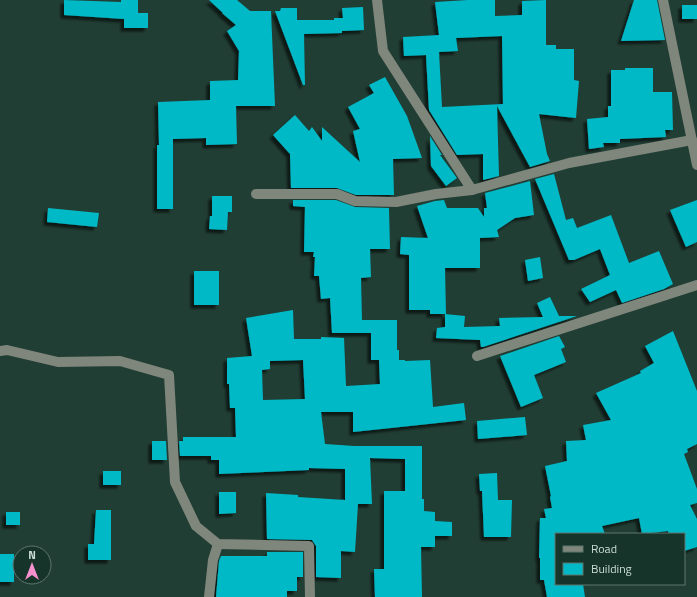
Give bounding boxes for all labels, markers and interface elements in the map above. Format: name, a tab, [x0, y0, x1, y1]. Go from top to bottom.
legend	[555, 533, 685, 585]
text: Road	[591, 539, 617, 558]
north arrow	[12, 545, 52, 585]
text: N	[28, 547, 36, 563]
text: Building	[591, 559, 632, 578]

